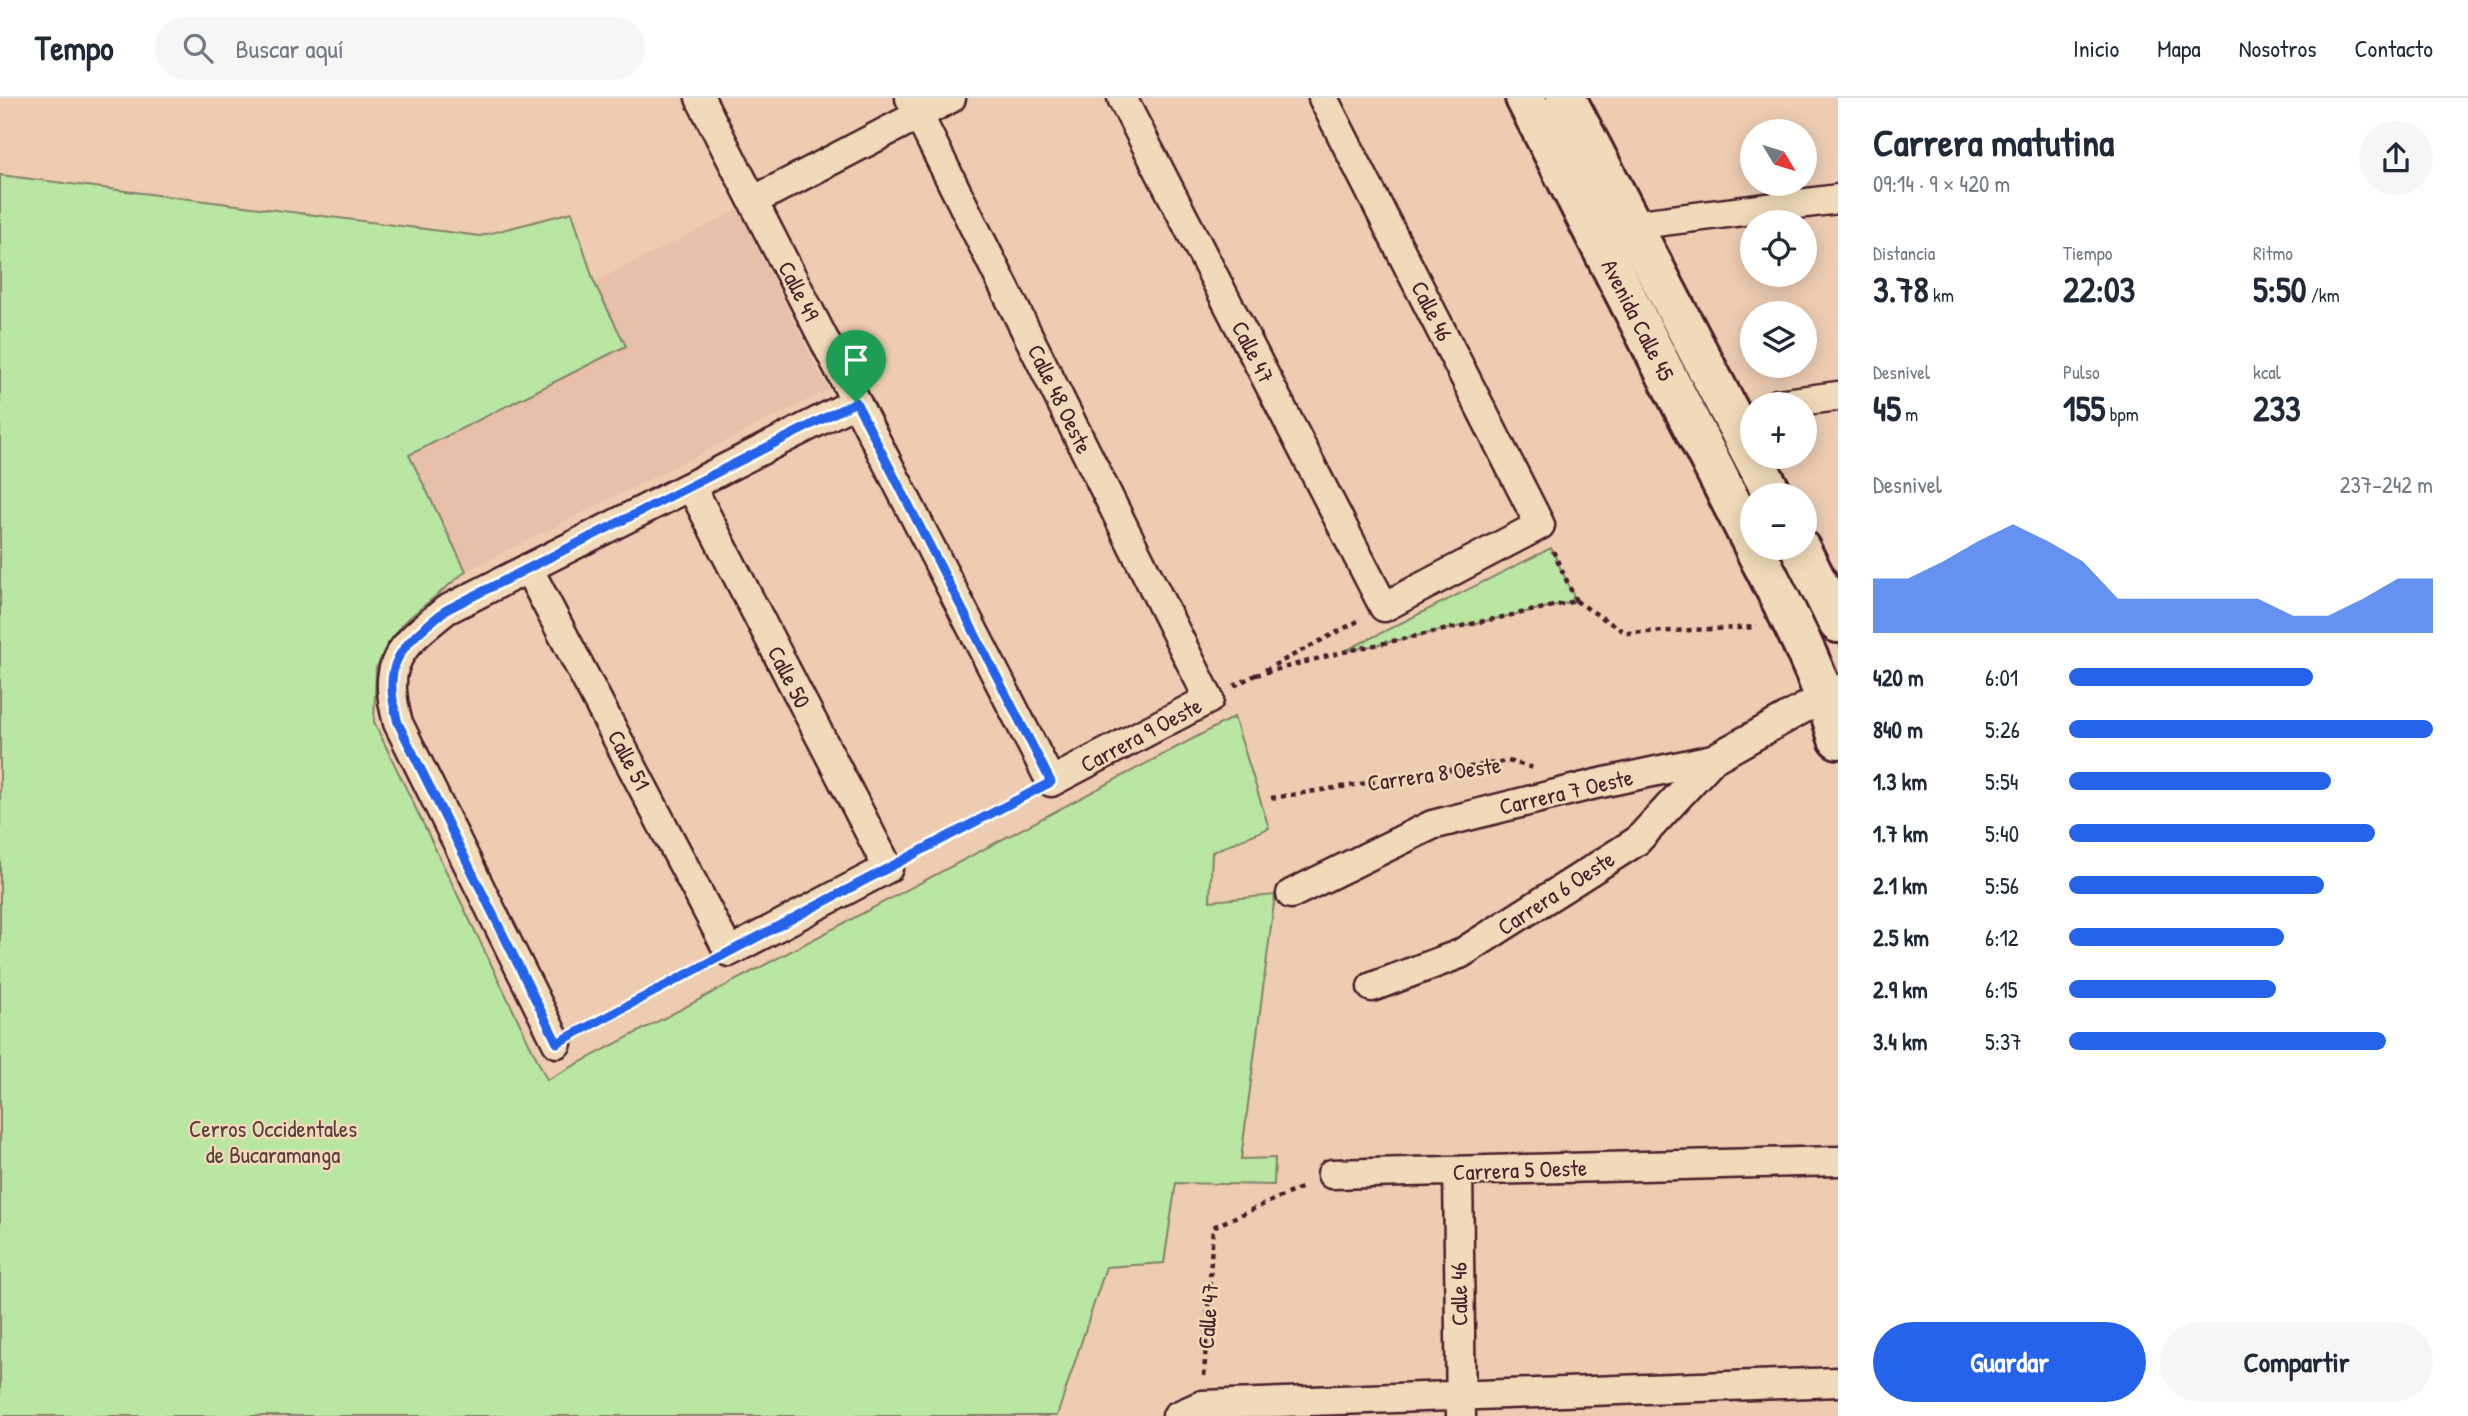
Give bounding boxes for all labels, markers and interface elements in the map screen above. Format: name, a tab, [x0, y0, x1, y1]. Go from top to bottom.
search box	[155, 17, 645, 80]
text: Tempo	[35, 26, 113, 70]
icon: search	[179, 29, 217, 67]
text: Buscar aquí	[235, 31, 344, 66]
text: Inicio	[2073, 32, 2119, 64]
text: Mapa	[2157, 32, 2201, 64]
text: Nosotros	[2239, 32, 2316, 64]
text: Contacto	[2354, 32, 2433, 64]
text: Carrera matutina	[1873, 116, 2114, 168]
north arrow	[1740, 119, 1816, 196]
map controls	[1740, 119, 1817, 560]
button: share	[2359, 121, 2433, 195]
text: 09:14 · 9 × 420 m	[1873, 168, 2010, 199]
button: locate	[1740, 210, 1817, 287]
text: Distancia	[1873, 240, 1935, 266]
text: Tiempo	[2063, 240, 2112, 266]
text: Ritmo	[2253, 240, 2293, 266]
street label: Avenida Calle 45	[1595, 254, 1683, 386]
street label: Calle 49	[771, 256, 828, 326]
text: 3.78	[1873, 266, 1929, 313]
text: 22:03	[2063, 266, 2135, 313]
text: 5:50	[2253, 266, 2306, 313]
street label: Calle 46	[1404, 275, 1461, 346]
text: km	[1929, 282, 1954, 308]
text: /km	[2306, 282, 2340, 308]
button: layers	[1740, 301, 1817, 378]
street label: Calle 47	[1225, 315, 1282, 388]
pin	[826, 330, 886, 402]
street label: Calle 48 Oeste	[1021, 339, 1100, 458]
icon: arrive	[837, 341, 875, 379]
text: Desnivel	[1873, 359, 1930, 385]
text: Pulso	[2063, 359, 2100, 385]
text: kcal	[2253, 359, 2281, 385]
text: 45	[1873, 385, 1901, 432]
text: 155	[2063, 385, 2105, 432]
text: 233	[2253, 385, 2301, 432]
button: +	[1740, 392, 1817, 469]
text: m	[1901, 401, 1918, 427]
text: bpm	[2105, 401, 2139, 427]
text: Desnivel	[1873, 469, 1942, 500]
text: 237–242 m	[2340, 469, 2433, 500]
button: −	[1740, 483, 1817, 560]
street label: Calle 50	[761, 640, 818, 713]
text: 420 m	[1873, 662, 1924, 693]
text: 6:01	[1985, 662, 2018, 693]
street label: Carrera 9 Oeste	[1075, 690, 1207, 780]
text: 840 m	[1873, 714, 1923, 745]
text: 5:26	[1985, 714, 2020, 745]
street label: Calle 51	[601, 724, 658, 795]
street label: Carrera 8 Oeste	[1365, 749, 1503, 798]
street label: Carrera 7 Oeste	[1496, 761, 1636, 822]
text: 1.3 km	[1873, 766, 1927, 797]
text: 5:54	[1985, 766, 2018, 797]
text: 1.7 km	[1873, 818, 1928, 849]
text: 5:40	[1985, 818, 2019, 849]
street label: Carrera 6 Oeste	[1491, 843, 1620, 942]
text: 2.1 km	[1873, 870, 1928, 901]
text: 5:56	[1985, 870, 2019, 901]
text: 2.5 km	[1873, 922, 1929, 953]
text: 6:12	[1985, 922, 2019, 953]
text: 2.9 km	[1873, 974, 1928, 1005]
text: 6:15	[1985, 974, 2018, 1005]
text: 3.4 km	[1873, 1026, 1927, 1057]
text: 5:37	[1985, 1026, 2022, 1057]
park label: Cerros Occidentales de Bucaramanga	[189, 1113, 357, 1170]
street label: Carrera 5 Oeste	[1452, 1152, 1588, 1187]
street label: Calle 46	[1442, 1262, 1475, 1326]
street label: Calle 47	[1190, 1282, 1225, 1350]
button: Guardar	[1873, 1322, 2146, 1402]
button: Compartir	[2160, 1322, 2433, 1402]

